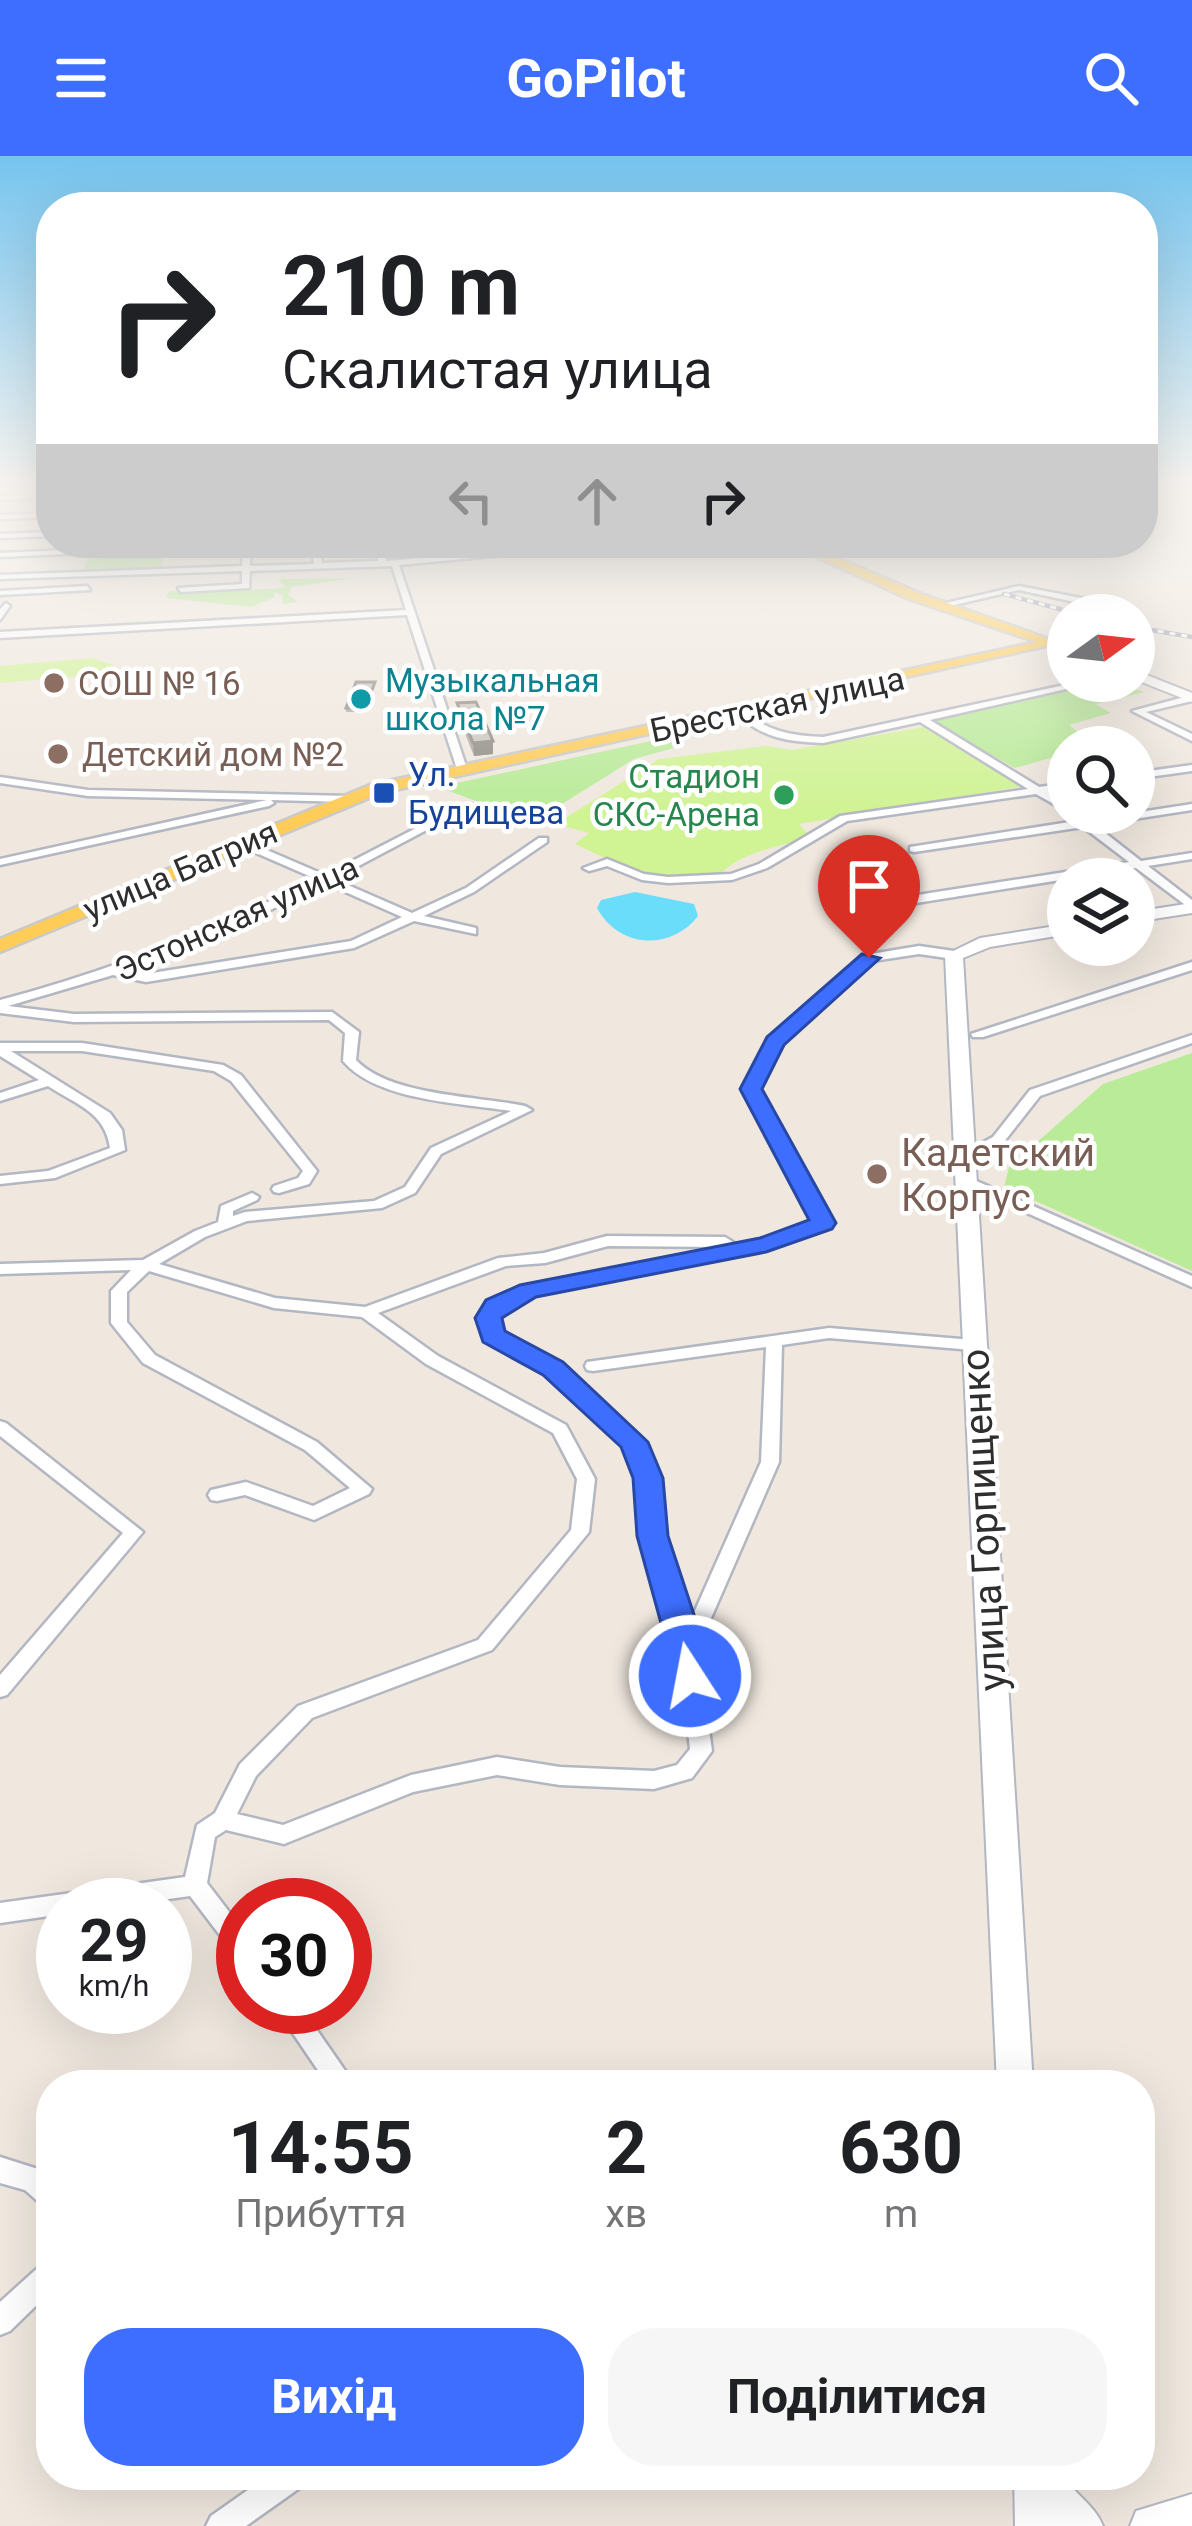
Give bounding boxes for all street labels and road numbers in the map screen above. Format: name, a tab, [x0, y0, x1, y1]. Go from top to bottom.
street label: Брестская улица	[647, 659, 908, 750]
street label: улица Багрия	[77, 812, 283, 929]
street label: Эстонская улица	[108, 847, 364, 990]
street label: улица Горпищенко	[952, 1348, 1016, 1692]

